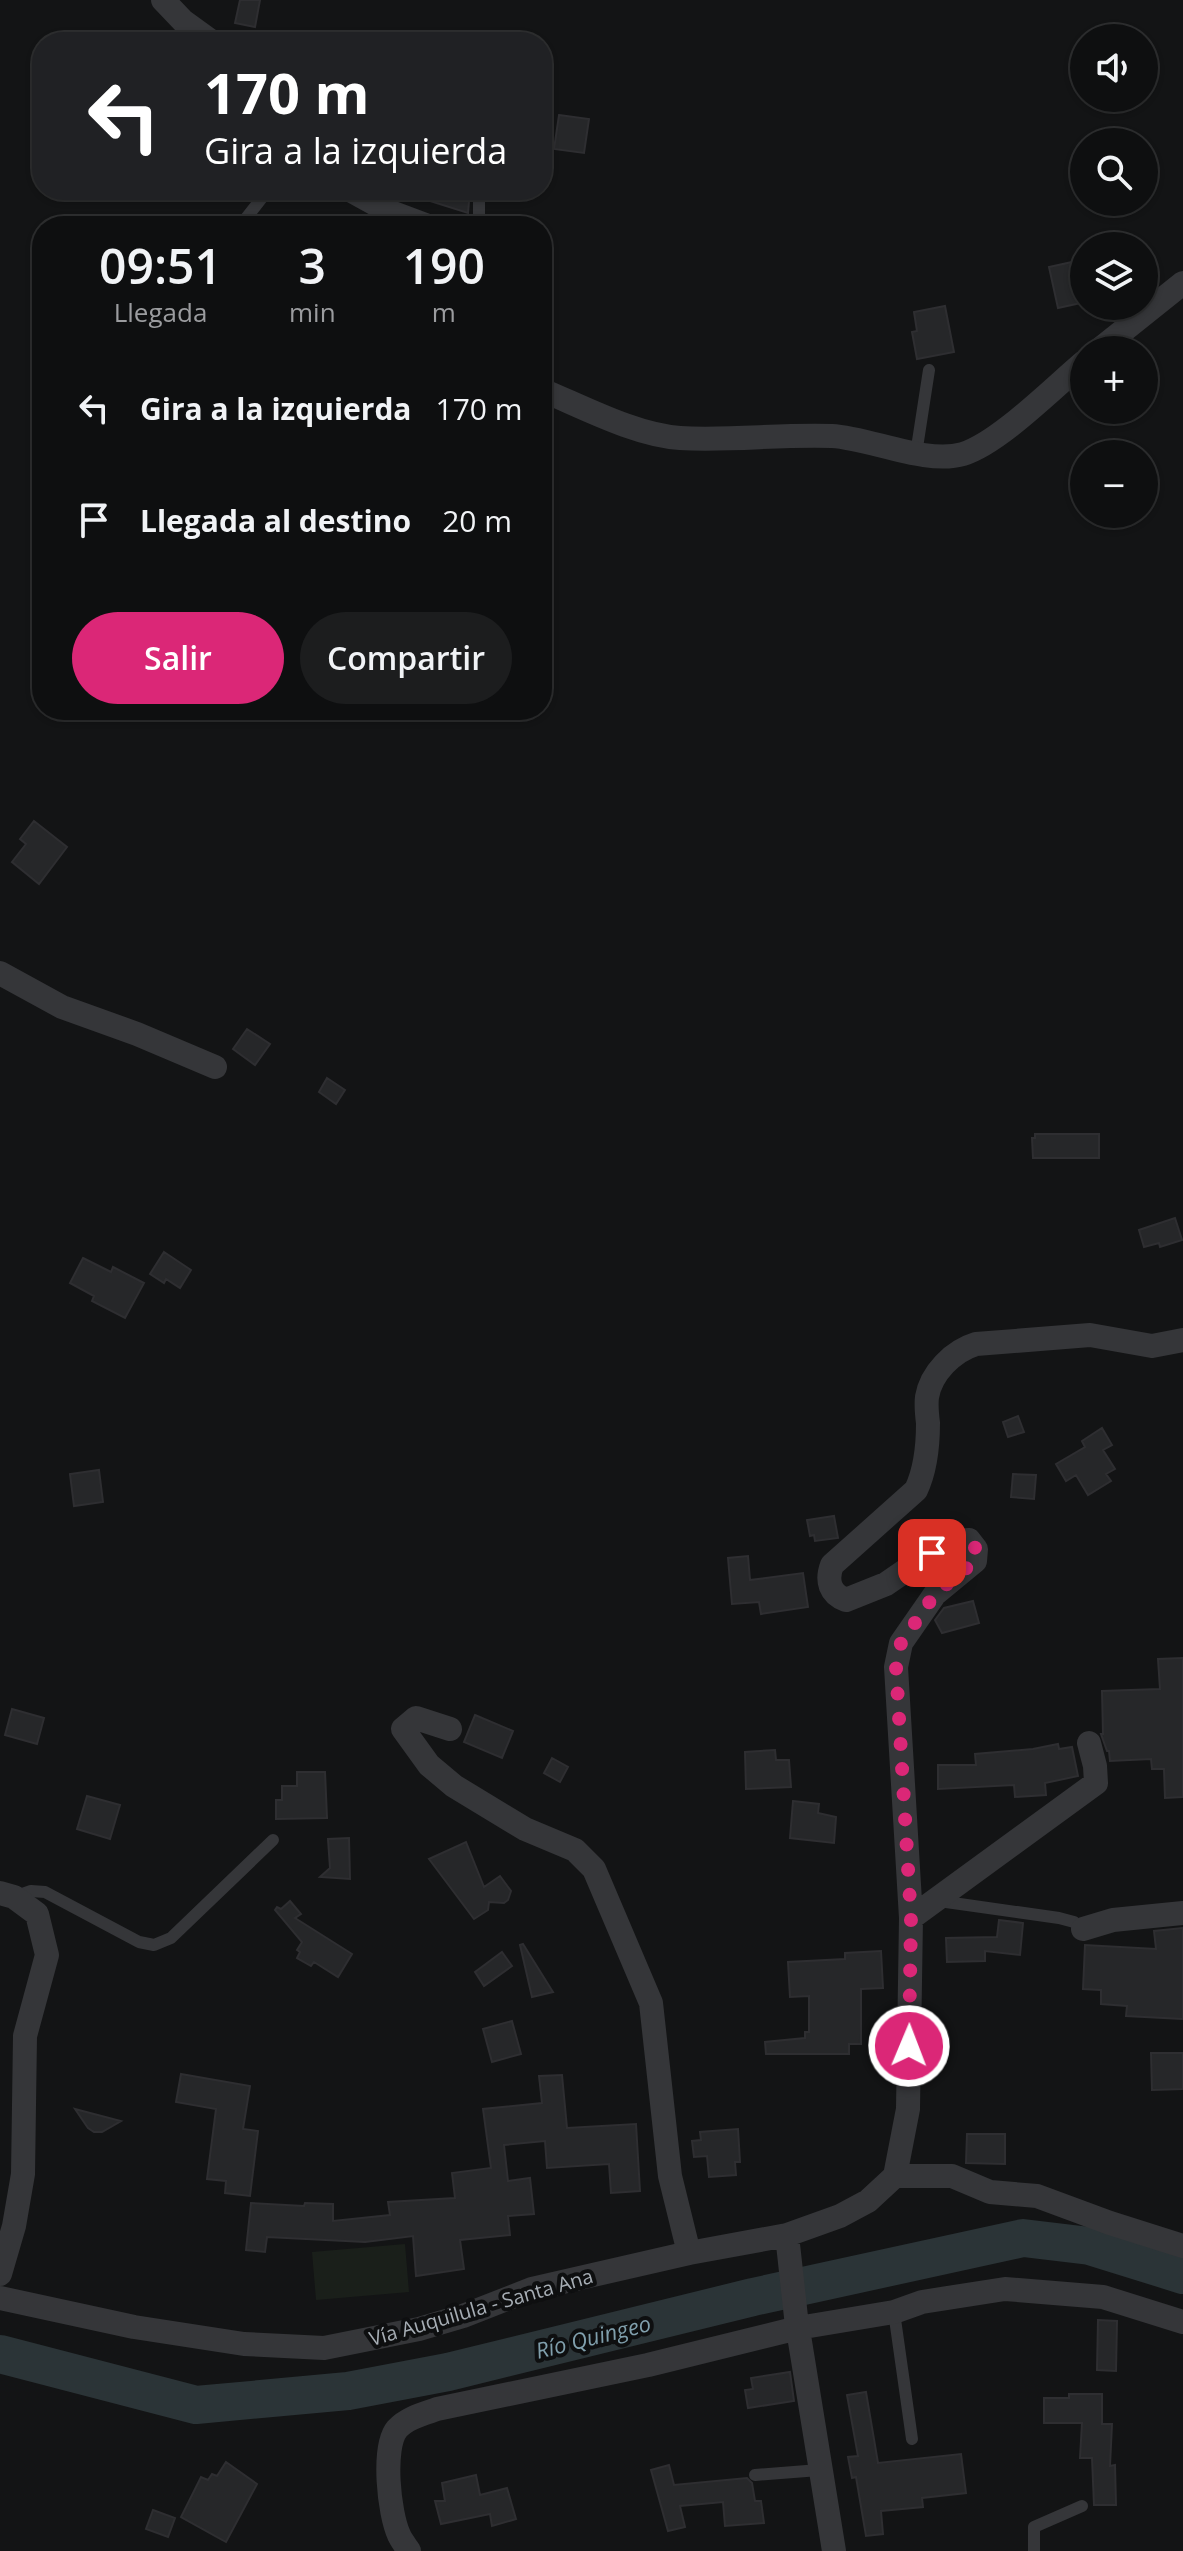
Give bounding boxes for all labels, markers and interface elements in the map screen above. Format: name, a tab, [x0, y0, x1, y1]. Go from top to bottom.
map controls	[1070, 24, 1158, 528]
button: sound	[1070, 24, 1158, 112]
text: 170 m	[204, 54, 370, 130]
icon: left	[72, 64, 176, 168]
text: Gira a la izquierda	[204, 126, 507, 175]
button: search	[1070, 128, 1158, 216]
button: layers	[1070, 232, 1158, 320]
text: 09:51	[99, 233, 222, 298]
text: 3	[299, 233, 326, 298]
text: 190	[403, 233, 485, 298]
text: Llegada	[114, 294, 207, 330]
text: min	[289, 294, 336, 330]
text: m	[432, 294, 456, 330]
button: +	[1070, 336, 1158, 424]
icon: left	[72, 386, 116, 430]
text: Gira a la izquierda	[140, 388, 412, 429]
text: 170 m	[436, 388, 523, 429]
button: −	[1070, 440, 1158, 528]
icon: arrive	[72, 498, 116, 542]
text: Llegada al destino	[140, 500, 411, 541]
text: 20 m	[442, 500, 512, 541]
button: Salir	[72, 612, 284, 704]
button: Compartir	[300, 612, 512, 704]
pin	[898, 1519, 966, 1587]
icon: arrive	[910, 1531, 954, 1575]
position arrow	[867, 2004, 951, 2088]
street label: Vía Auquilula - Santa Ana	[366, 2262, 596, 2352]
water label: Río Quingeo	[532, 2307, 654, 2365]

